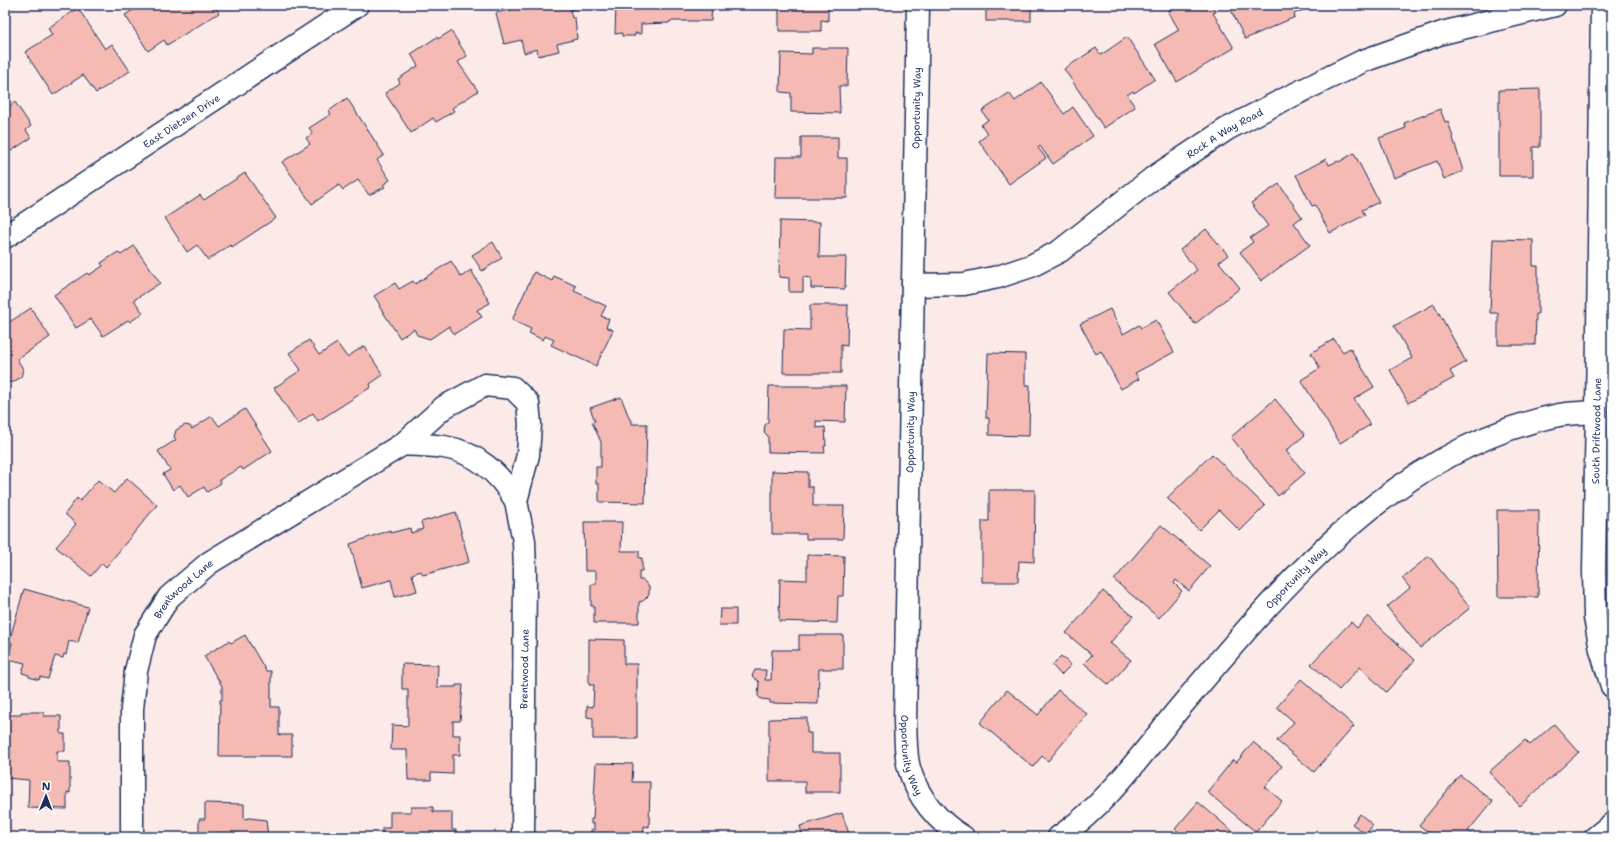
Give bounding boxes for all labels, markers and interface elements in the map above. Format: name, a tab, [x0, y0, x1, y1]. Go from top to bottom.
street label: Opportunity Way	[909, 67, 924, 149]
street label: East Dietzen Drive	[141, 91, 223, 151]
street label: Rock A Way Road	[1184, 105, 1266, 161]
street label: South Driftwood Lane	[1589, 377, 1604, 484]
street label: Opportunity Way	[903, 391, 918, 473]
street label: Opportunity Way	[1263, 544, 1330, 612]
street label: Brentwood Lane	[151, 556, 216, 621]
street label: Brentwood Lane	[517, 629, 532, 709]
street label: Opportunity Way	[898, 715, 926, 798]
north arrow	[26, 776, 66, 816]
text: N	[42, 779, 51, 794]

